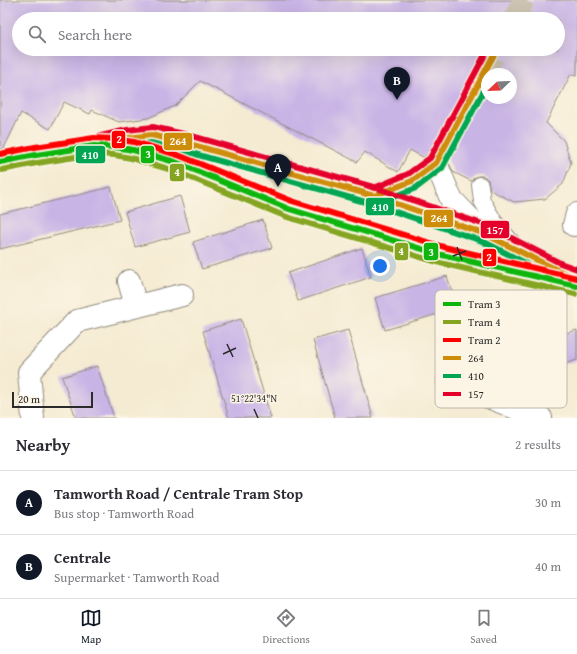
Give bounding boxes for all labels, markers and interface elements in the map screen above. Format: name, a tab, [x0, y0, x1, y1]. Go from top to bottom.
search box	[12, 12, 565, 56]
icon: search	[26, 23, 48, 45]
text: Search here	[58, 24, 132, 45]
pin: B	[384, 67, 410, 100]
north arrow	[481, 68, 517, 104]
line badge: 2	[111, 130, 126, 149]
text: 2	[116, 131, 122, 147]
line badge: 264	[163, 132, 193, 151]
text: 264	[169, 133, 187, 149]
line badge: 410	[75, 145, 106, 164]
line badge: 3	[140, 145, 155, 164]
text: 3	[145, 146, 151, 162]
text: 410	[81, 147, 99, 163]
pin: A	[265, 154, 291, 187]
line badge: 4	[169, 163, 185, 182]
text: 4	[174, 164, 180, 180]
line badge: 410	[365, 197, 395, 216]
text: 410	[371, 199, 389, 215]
line badge: 264	[423, 209, 454, 228]
text: 264	[430, 210, 448, 226]
line badge: 157	[480, 220, 510, 239]
text: 157	[486, 222, 504, 238]
line badge: 4	[394, 242, 409, 261]
line badge: 3	[423, 242, 439, 261]
text: 4	[398, 243, 404, 259]
text: 3	[428, 244, 434, 260]
line badge: 2	[482, 248, 497, 267]
text: 2	[486, 249, 492, 265]
your location	[370, 256, 390, 276]
legend	[435, 290, 567, 408]
text: Tram 3	[468, 296, 501, 312]
text: Tram 4	[468, 314, 501, 330]
text: Tram 2	[468, 332, 501, 348]
text: 264	[468, 350, 484, 366]
text: 410	[468, 368, 484, 384]
text: 157	[468, 386, 484, 402]
scale bar	[12, 390, 93, 409]
text: 20 m	[18, 391, 40, 407]
text: 51°22'34"N	[231, 391, 277, 406]
text: Nearby	[16, 432, 70, 457]
text: 2 results	[515, 435, 561, 454]
text: Tamworth Road / Centrale Tram Stop	[54, 483, 303, 504]
text: A	[25, 493, 33, 512]
text: 30 m	[535, 493, 561, 512]
text: Bus stop · Tamworth Road	[54, 504, 194, 523]
text: Centrale	[54, 547, 111, 568]
text: B	[25, 557, 33, 576]
text: 40 m	[535, 557, 561, 576]
text: Supermarket · Tamworth Road	[54, 568, 219, 587]
tab: Map	[80, 607, 102, 647]
tab: Directions	[263, 607, 310, 647]
tab: Saved	[470, 607, 497, 647]

